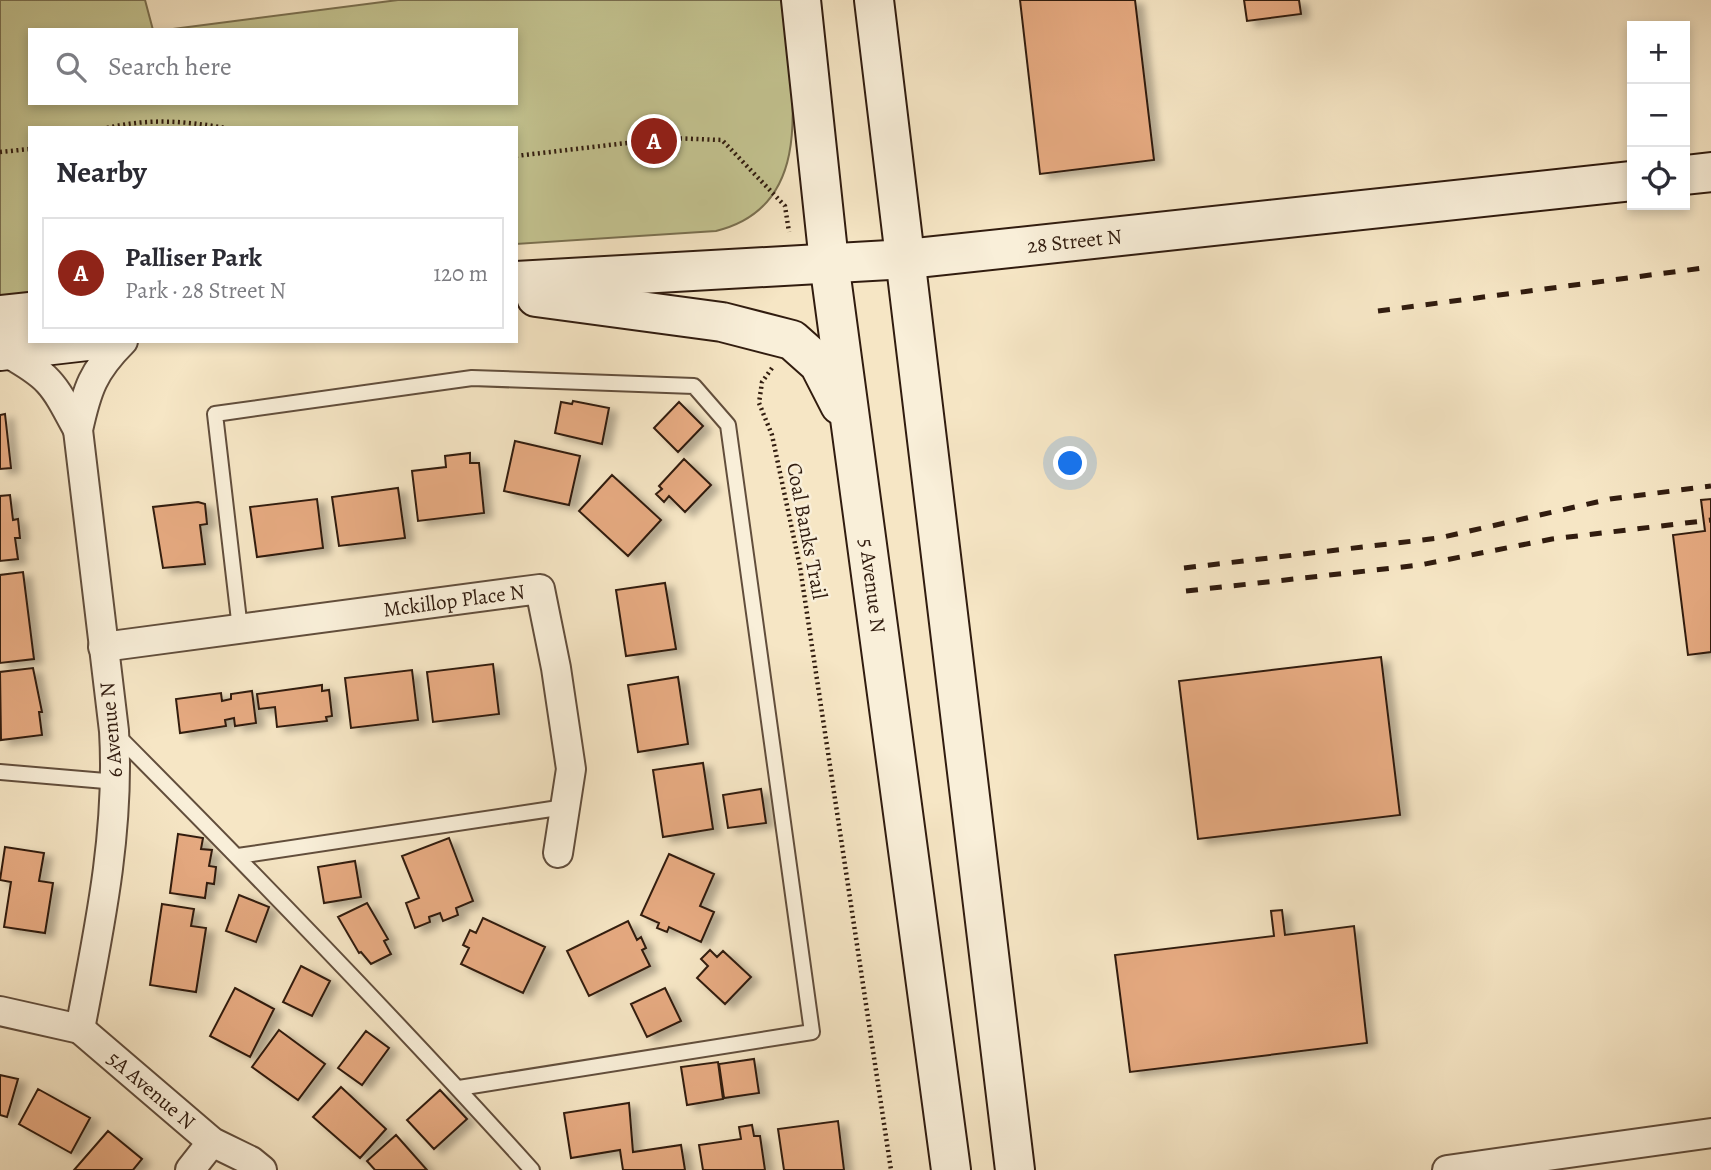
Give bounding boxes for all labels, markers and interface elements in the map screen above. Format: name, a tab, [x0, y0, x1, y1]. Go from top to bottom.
map controls	[1627, 21, 1690, 210]
button: +	[1627, 21, 1690, 84]
search box	[28, 28, 518, 105]
icon: search	[52, 48, 90, 86]
text: Search here	[108, 49, 232, 84]
button: −	[1627, 84, 1690, 147]
pin: A	[631, 115, 677, 167]
button: locate	[1627, 147, 1690, 210]
text: Nearby	[56, 152, 147, 192]
street label: 28 Street N	[1026, 222, 1123, 260]
text: Palliser Park	[125, 240, 262, 275]
text: A	[74, 258, 88, 289]
text: 120 m	[433, 258, 488, 289]
text: Park · 28 Street N	[125, 275, 286, 306]
your location	[1053, 446, 1087, 480]
street label: Coal Banks Trail	[780, 460, 834, 602]
street label: 5 Avenue N	[852, 537, 893, 635]
street label: Mckillop Place N	[381, 577, 526, 624]
street label: 6 Avenue N	[93, 681, 129, 779]
street label: 5A Avenue N	[102, 1045, 201, 1136]

